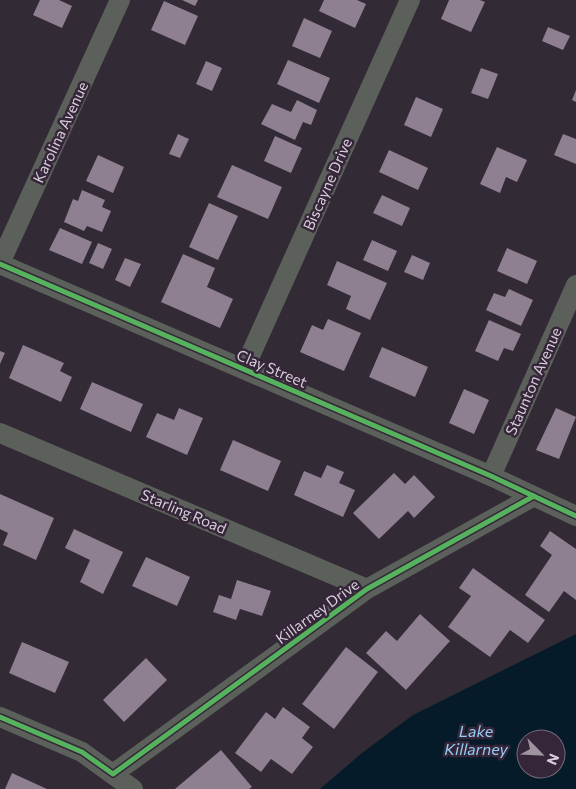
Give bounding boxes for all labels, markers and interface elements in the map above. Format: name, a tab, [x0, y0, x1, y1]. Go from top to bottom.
street label: Karolina Avenue	[29, 78, 91, 185]
street label: Biscayne Drive	[299, 135, 355, 233]
street label: Staunton Avenue	[501, 324, 565, 438]
street label: Clay Street	[234, 345, 310, 391]
street label: Starling Road	[139, 485, 229, 537]
street label: Killarney Drive	[272, 575, 362, 647]
water label: Lake Killarney	[444, 721, 508, 758]
north arrow	[516, 729, 566, 779]
text: N	[543, 751, 563, 768]

